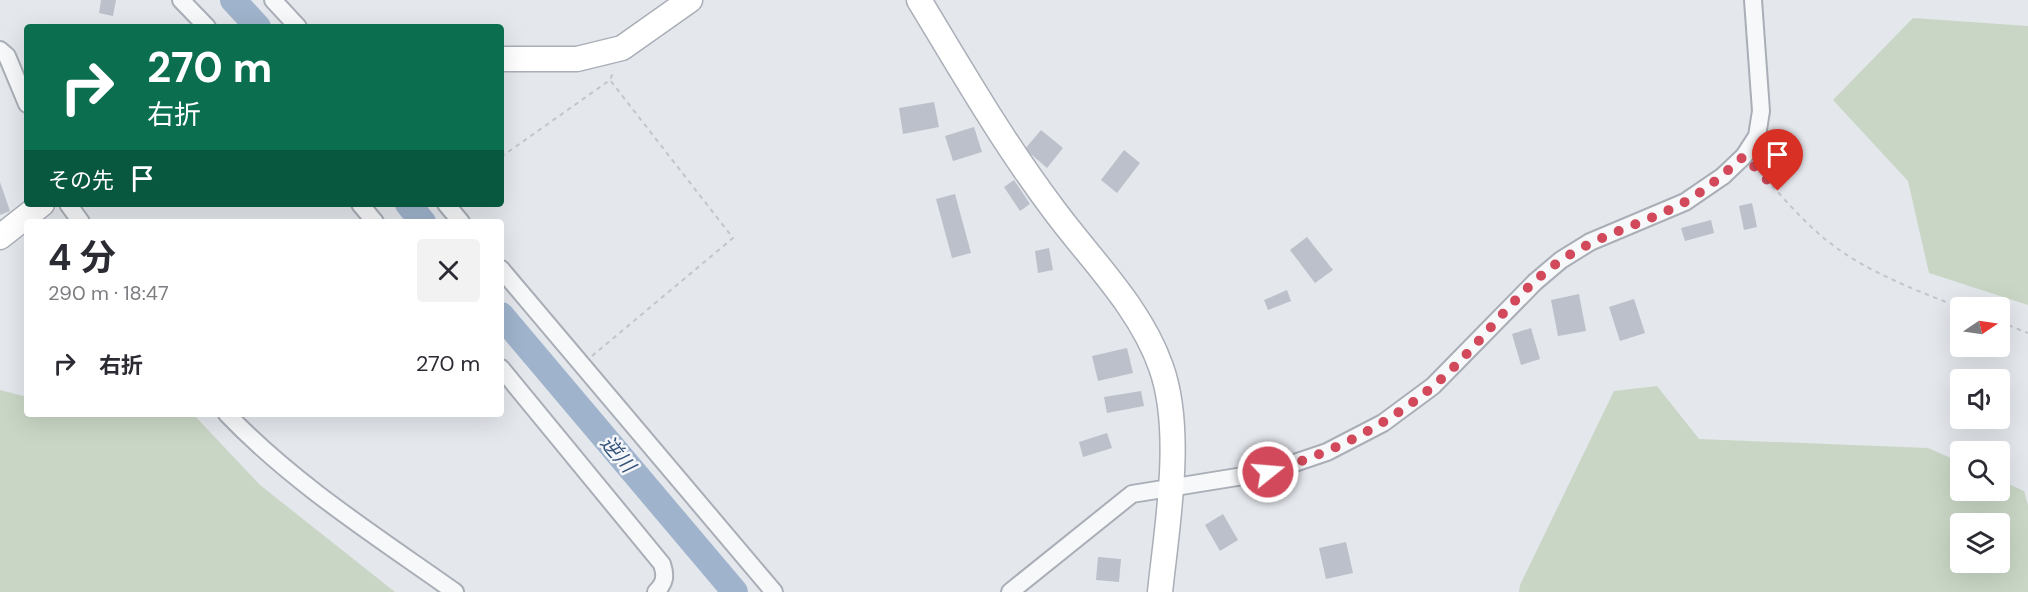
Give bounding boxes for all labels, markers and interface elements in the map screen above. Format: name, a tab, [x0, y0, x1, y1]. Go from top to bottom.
text: 270 m	[147, 40, 272, 95]
icon: right	[48, 48, 126, 126]
text: 右折	[147, 97, 201, 132]
pin	[1752, 129, 1803, 191]
icon: arrive	[1761, 138, 1794, 171]
icon: arrive	[126, 162, 159, 195]
text: その先	[48, 166, 114, 195]
text: 4 分	[48, 234, 116, 281]
button: close	[417, 239, 480, 302]
text: 290 m · 18:47	[48, 280, 169, 306]
north arrow	[1950, 297, 2010, 357]
map controls	[1950, 297, 2010, 573]
icon: right	[48, 347, 81, 380]
text: 270 m	[416, 349, 480, 378]
text: 右折	[99, 351, 143, 380]
button: sound	[1950, 369, 2010, 429]
water label: 逆川	[595, 430, 642, 479]
position arrow	[1236, 440, 1300, 504]
button: search	[1950, 441, 2010, 501]
button: layers	[1950, 513, 2010, 573]

